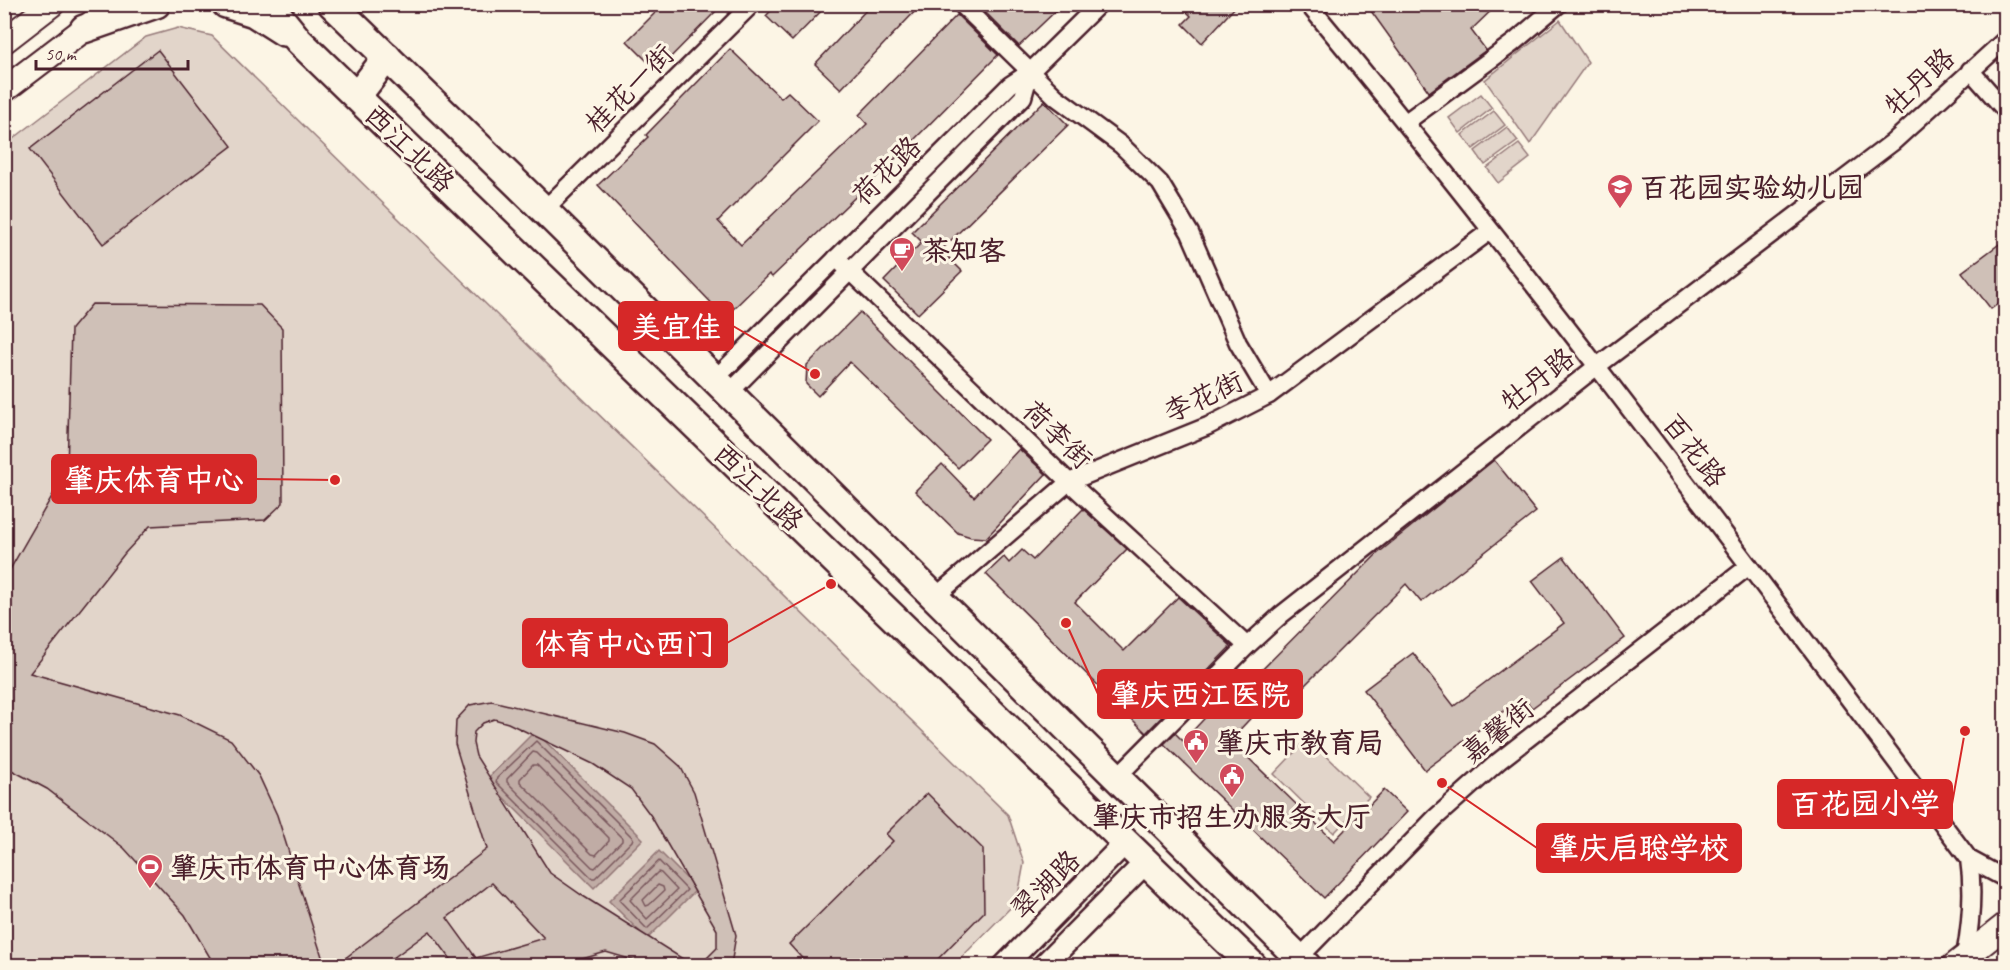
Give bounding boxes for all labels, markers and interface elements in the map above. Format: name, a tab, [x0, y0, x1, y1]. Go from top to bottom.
scale bar	[36, 33, 188, 71]
street label: 桂花一街	[577, 36, 681, 140]
street label: 牡丹路	[1877, 40, 1962, 123]
text: 50 m	[45, 43, 78, 65]
street label: 西江北路	[357, 97, 462, 200]
street label: 荷花路	[844, 128, 928, 212]
place label: 百花园实验幼儿园	[1640, 170, 1864, 205]
school or university icon: 百花园实验幼儿园	[1605, 172, 1635, 210]
place label: 茶知客	[922, 233, 1006, 268]
cafe icon: 茶知客	[887, 235, 917, 273]
callout: 美宜佳	[619, 302, 733, 350]
text: 美宜佳	[631, 308, 721, 346]
street label: 牡丹路	[1493, 340, 1581, 419]
street label: 李花街	[1158, 363, 1249, 430]
street label: 荷李街	[1015, 393, 1100, 476]
street label: 百花路	[1655, 406, 1734, 494]
street label: 西江北路	[706, 436, 811, 539]
callout: 肇庆体育中心	[52, 455, 256, 503]
text: 肇庆体育中心	[64, 461, 244, 499]
callout: 体育中心西门	[523, 619, 727, 667]
text: 体育中心西门	[535, 625, 715, 663]
callout: 肇庆西江医院	[1098, 670, 1302, 718]
text: 肇庆西江医院	[1110, 676, 1290, 714]
street label: 嘉馨街	[1454, 690, 1541, 770]
place label: 肇庆市教育局	[1216, 725, 1384, 760]
public building icon: 肇庆市教育局	[1181, 727, 1211, 765]
public building icon: 肇庆市招生办服务大厅	[1217, 761, 1247, 799]
callout: 百花园小学	[1778, 780, 1952, 828]
text: 百花园小学	[1790, 785, 1940, 823]
place label: 肇庆市招生办服务大厅	[1092, 799, 1372, 834]
callout: 肇庆启聪学校	[1537, 824, 1741, 872]
text: 肇庆启聪学校	[1549, 829, 1729, 867]
street label: 翠湖路	[1003, 842, 1087, 926]
place label: 肇庆市体育中心体育场	[170, 850, 450, 885]
sports icon: 肇庆市体育中心体育场	[135, 852, 165, 890]

